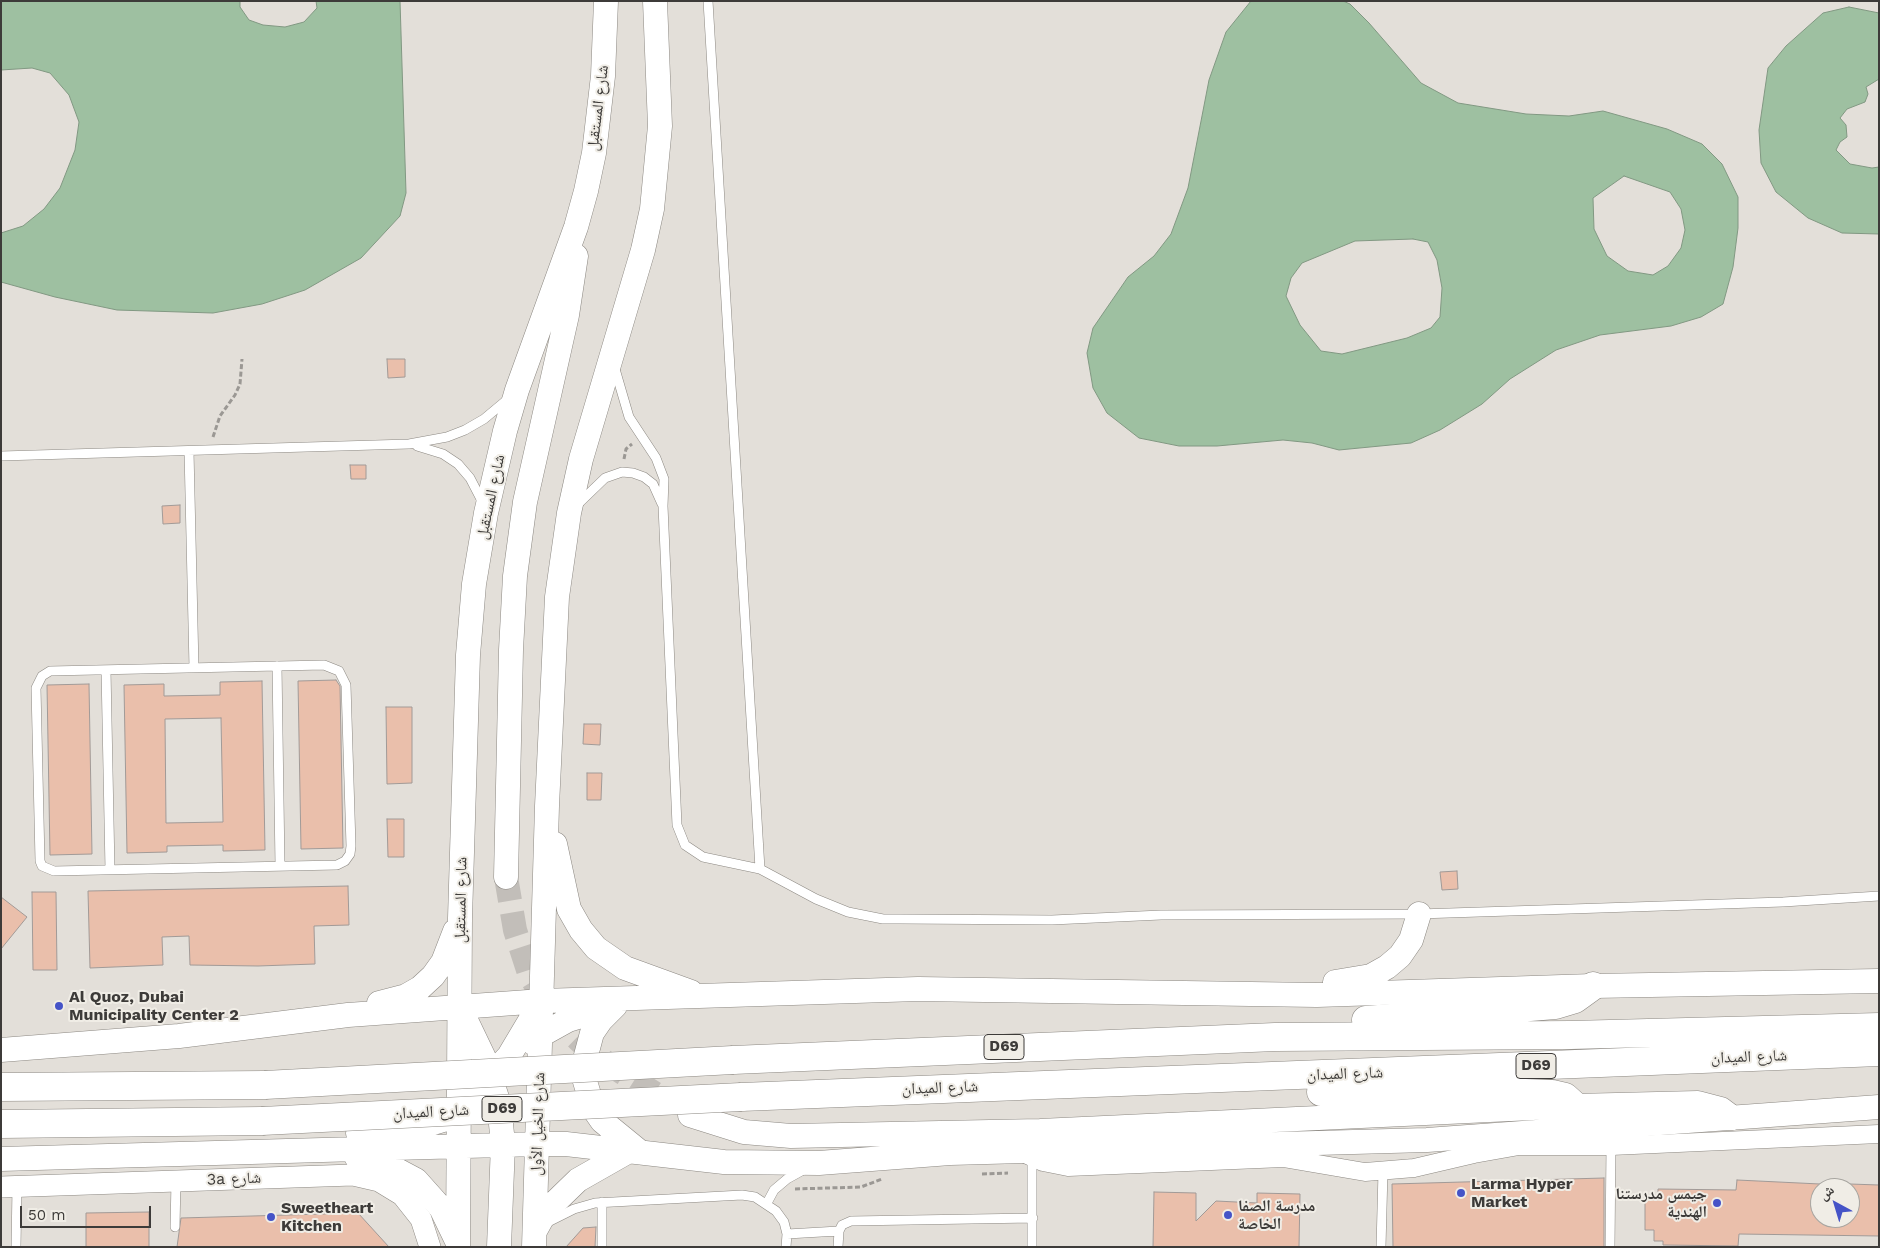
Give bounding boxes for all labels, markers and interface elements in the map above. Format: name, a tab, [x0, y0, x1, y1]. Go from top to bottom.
street label: شارع المستقبل	[583, 64, 613, 152]
street label: شارع المستقبل	[473, 453, 509, 541]
street label: شارع المستقبل	[451, 857, 471, 943]
place label: Al Quoz, Dubai Municipality Center 2	[69, 987, 239, 1025]
marker: Al Quoz, Dubai Municipality Center 2	[53, 1000, 65, 1012]
road number: D69	[984, 1034, 1024, 1060]
street label: شارع الميدان	[1711, 1046, 1787, 1068]
road number: D69	[1516, 1054, 1556, 1078]
street label: شارع الميدان	[1307, 1063, 1383, 1085]
street label: شارع الخيل الأول	[527, 1072, 549, 1176]
street label: شارع الميدان	[902, 1077, 978, 1099]
road number: D69	[482, 1096, 522, 1122]
street label: شارع الميدان	[392, 1100, 470, 1124]
street label: 3a شارع	[207, 1168, 261, 1190]
place label: Larma Hyper Market	[1471, 1174, 1573, 1212]
north arrow	[1810, 1178, 1860, 1228]
text: ش	[1815, 1181, 1837, 1203]
place label: جيمس مدرستنا الهندية	[1615, 1184, 1707, 1222]
marker: Larma Hyper Market	[1455, 1187, 1467, 1199]
scale bar	[22, 1196, 154, 1228]
place label: مدرسة الصفا الخاصة	[1238, 1196, 1315, 1234]
marker: جيمس مدرستنا الهندية	[1711, 1197, 1723, 1209]
place label: Sweetheart Kitchen	[281, 1198, 373, 1236]
text: 50 m	[28, 1206, 65, 1224]
marker: مدرسة الصفا الخاصة	[1222, 1209, 1234, 1221]
marker: Sweetheart Kitchen	[265, 1211, 277, 1223]

